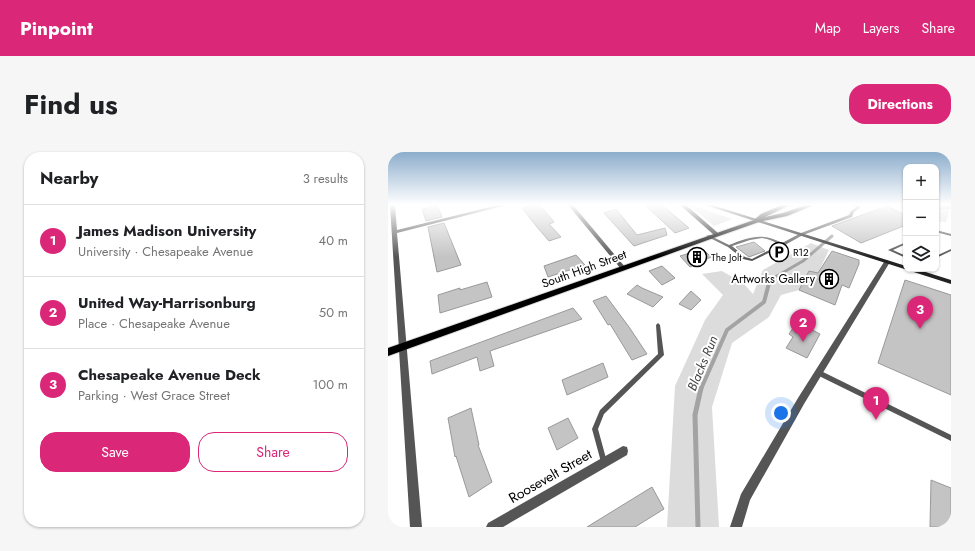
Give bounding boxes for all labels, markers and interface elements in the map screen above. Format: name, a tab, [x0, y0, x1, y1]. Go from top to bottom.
text: Pinpoint	[20, 15, 93, 42]
text: Map	[815, 18, 841, 38]
text: Layers	[863, 18, 899, 38]
text: Share	[921, 18, 955, 38]
text: Find us	[24, 84, 118, 125]
button: Directions	[849, 84, 951, 124]
map controls	[903, 164, 939, 272]
button: +	[903, 164, 939, 200]
text: Nearby	[40, 166, 98, 190]
text: 3 results	[303, 169, 348, 188]
button: −	[903, 200, 939, 236]
text: James Madison University	[78, 220, 256, 242]
text: 1	[50, 231, 56, 250]
text: 40 m	[319, 231, 348, 250]
button: layers	[903, 236, 939, 272]
parking icon: R12	[768, 241, 790, 263]
text: University · Chesapeake Avenue	[78, 242, 253, 261]
street label: South High Street	[539, 245, 629, 293]
place label: R12	[793, 245, 809, 260]
building icon: The Jolt	[686, 246, 708, 268]
place label: The Jolt	[711, 250, 742, 265]
building icon: Artworks Gallery	[818, 268, 840, 290]
place label: Artworks Gallery	[731, 270, 816, 288]
text: United Way-Harrisonburg	[78, 292, 256, 314]
pin: 3	[907, 296, 933, 329]
text: 2	[49, 303, 57, 322]
text: 50 m	[319, 303, 348, 322]
pin: 2	[790, 309, 816, 342]
text: Place · Chesapeake Avenue	[78, 314, 230, 333]
water label: Blacks Run	[682, 332, 723, 394]
text: Chesapeake Avenue Deck	[78, 364, 261, 386]
text: 3	[49, 375, 57, 394]
text: 100 m	[313, 375, 348, 394]
text: Parking · West Grace Street	[78, 386, 230, 405]
pin: 1	[863, 387, 889, 420]
your location	[771, 403, 791, 423]
button: Save	[40, 432, 190, 472]
button: Share	[198, 432, 348, 472]
street label: Roosevelt Street	[505, 444, 596, 508]

